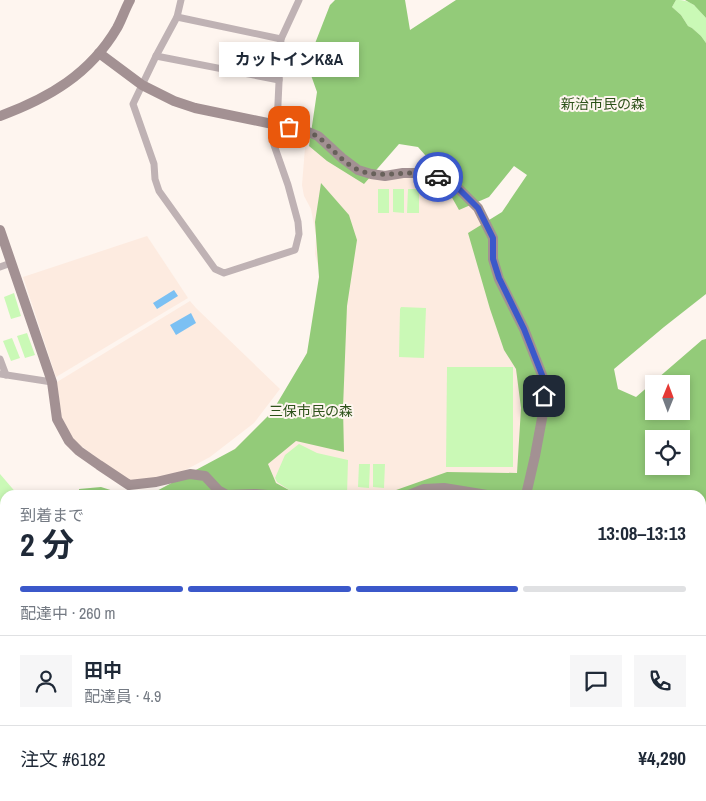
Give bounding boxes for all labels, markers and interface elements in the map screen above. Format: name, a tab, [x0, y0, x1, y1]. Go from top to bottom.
callout: カットインK&A	[219, 42, 359, 77]
text: カットインK&A	[235, 48, 343, 70]
park label: 新治市民の森	[561, 95, 645, 113]
pin	[268, 106, 310, 148]
icon: bag	[275, 113, 303, 141]
courier	[413, 152, 463, 202]
icon: car	[424, 163, 452, 191]
pin	[523, 375, 565, 417]
north arrow	[645, 375, 690, 420]
map controls	[645, 375, 690, 475]
icon: home	[530, 382, 558, 410]
park label: 三保市民の森	[269, 402, 353, 420]
button: locate	[645, 430, 690, 475]
text: 到着まで	[20, 504, 84, 526]
text: 13:08–13:13	[598, 520, 686, 546]
text: 2 分	[20, 523, 74, 566]
text: 配達中 · 260 m	[20, 602, 115, 624]
button: person	[20, 655, 72, 707]
button: chat	[570, 655, 622, 707]
button: phone	[634, 655, 686, 707]
text: 田中	[84, 657, 122, 683]
text: 配達員 · 4.9	[84, 685, 161, 707]
text: ¥4,290	[638, 745, 686, 771]
text: 注文 #6182	[20, 746, 106, 772]

